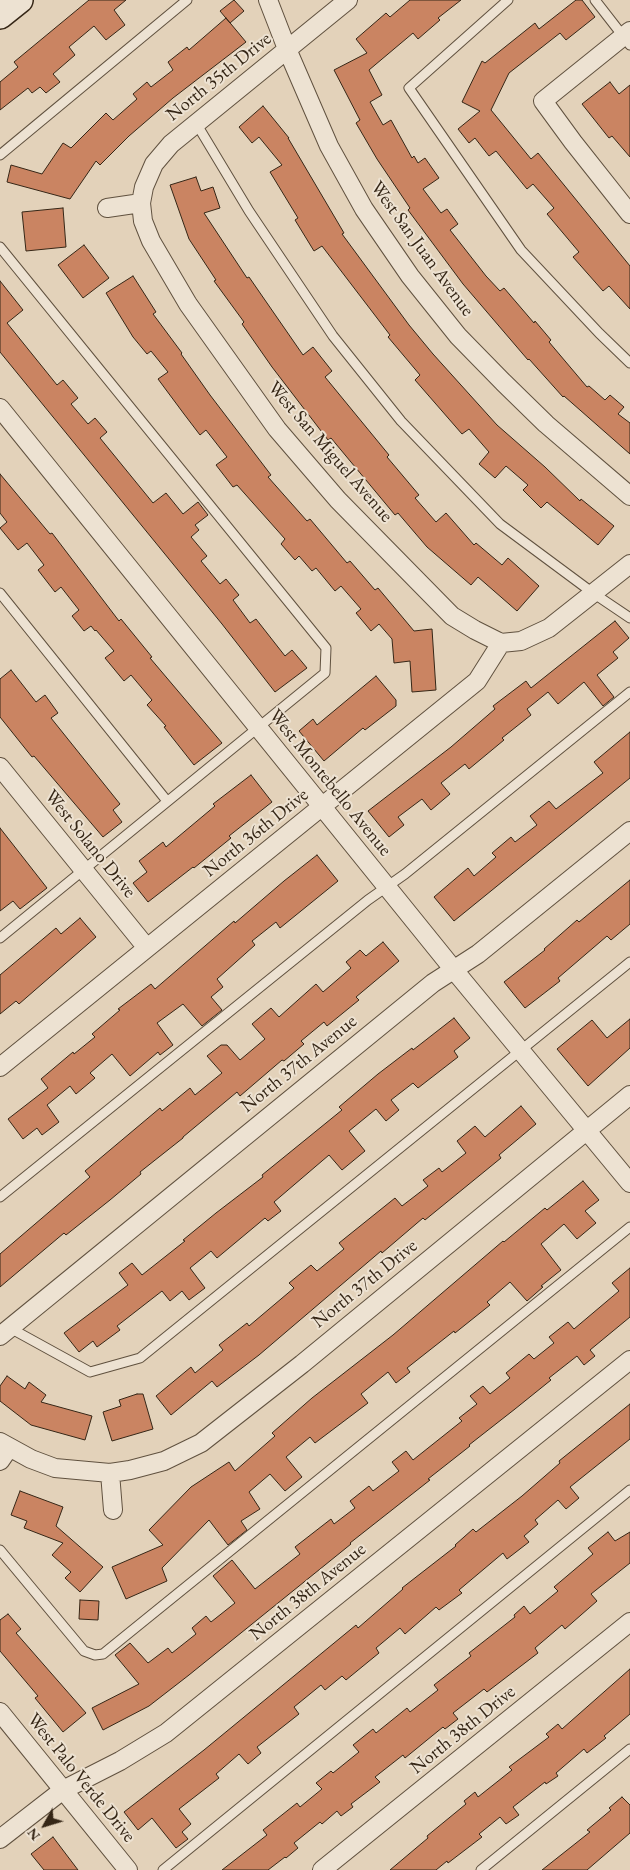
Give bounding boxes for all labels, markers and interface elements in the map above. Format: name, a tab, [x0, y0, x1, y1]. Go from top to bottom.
street label: North 35th Drive	[162, 28, 276, 126]
street label: West San Juan Avenue	[365, 177, 479, 321]
street label: West San Miguel Avenue	[263, 377, 397, 527]
street label: West Montebello Avenue	[264, 705, 396, 861]
street label: North 36th Drive	[199, 784, 313, 882]
street label: West Solano Drive	[39, 785, 141, 903]
street label: North 37th Avenue	[236, 1010, 362, 1118]
street label: North 37th Drive	[308, 1235, 422, 1333]
street label: North 38th Avenue	[245, 1538, 371, 1646]
street label: North 38th Drive	[406, 1681, 520, 1779]
street label: West Palo Verde Drive	[22, 1709, 140, 1847]
north arrow	[20, 1800, 70, 1850]
text: N	[23, 1824, 44, 1845]

